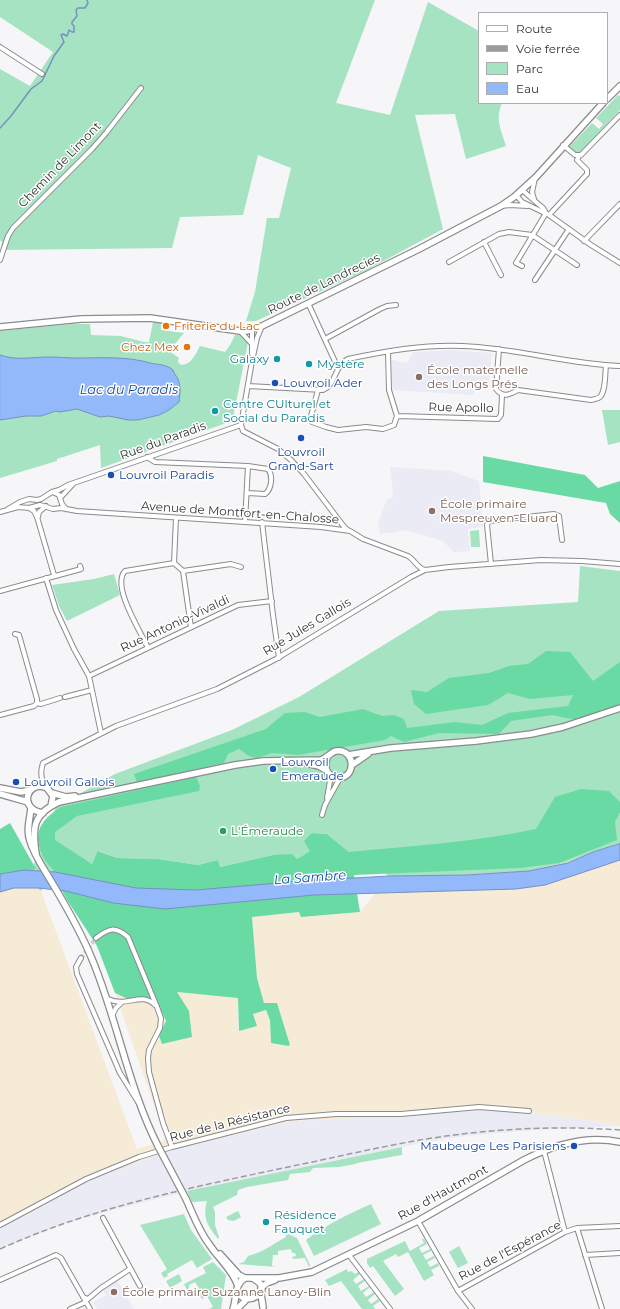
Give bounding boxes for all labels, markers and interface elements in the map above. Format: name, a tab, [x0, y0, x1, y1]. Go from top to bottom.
legend	[478, 12, 608, 104]
text: Route	[516, 21, 552, 36]
text: Voie ferrée	[516, 41, 580, 56]
text: Parc	[516, 61, 543, 76]
text: Eau	[516, 81, 539, 96]
street label: Chemin de Limont	[16, 119, 104, 211]
street label: Route de Landrecies	[266, 251, 382, 317]
place label: Friterie du Lac	[174, 319, 260, 333]
marker: Friterie du Lac	[161, 321, 171, 331]
place label: Chez Mex	[121, 340, 179, 354]
marker: Chez Mex	[182, 342, 192, 352]
place label: Galaxy	[230, 352, 269, 366]
marker: Galaxy	[272, 354, 282, 364]
place label: Mystère	[317, 357, 365, 371]
marker: Mystère	[304, 359, 314, 369]
place label: École maternelle des Longs Prés	[427, 363, 528, 391]
marker: École maternelle des Longs Prés	[414, 372, 424, 382]
place label: Louvroil Ader	[283, 376, 363, 390]
marker: Louvroil Ader	[270, 378, 280, 388]
water label: Lac du Paradis	[80, 382, 178, 398]
place label: Centre CUlturel et Social du Paradis	[223, 397, 331, 425]
street label: Rue Apollo	[428, 400, 494, 416]
marker: Centre CUlturel et Social du Paradis	[210, 406, 220, 416]
street label: Rue du Paradis	[118, 419, 208, 463]
marker: Louvroil Grand-Sart	[296, 433, 306, 443]
place label: Louvroil Grand-Sart	[268, 445, 334, 473]
place label: Louvroil Paradis	[119, 468, 214, 482]
marker: Louvroil Paradis	[106, 470, 116, 480]
place label: École primaire Mespreuven-Eluard	[440, 497, 558, 525]
street label: Avenue de Montfort-en-Chalosse	[141, 499, 339, 527]
marker: École primaire Mespreuven-Eluard	[427, 506, 437, 516]
street label: Rue Antonio-Vivaldi	[118, 592, 232, 656]
street label: Rue Jules Gallois	[260, 595, 354, 659]
place label: Louvroil Emeraude	[281, 755, 344, 783]
marker: Louvroil Emeraude	[268, 764, 278, 774]
place label: Louvroil Gallois	[24, 775, 114, 789]
marker: Louvroil Gallois	[11, 777, 21, 787]
place label: L'Émeraude	[231, 824, 303, 838]
marker: L'Émeraude	[218, 826, 228, 836]
water label: La Sambre	[273, 868, 347, 888]
street label: Rue de la Résistance	[168, 1101, 292, 1145]
place label: Maubeuge Les Parisiens	[420, 1139, 566, 1153]
marker: Maubeuge Les Parisiens	[569, 1141, 579, 1151]
street label: Rue d'Hautmont	[395, 1162, 491, 1224]
place label: Résidence Fauquet	[274, 1208, 336, 1236]
marker: Résidence Fauquet	[261, 1217, 271, 1227]
street label: Rue de l'Espérance	[456, 1218, 564, 1284]
place label: École primaire Suzanne Lanoy-Blin	[122, 1285, 331, 1299]
marker: École primaire Suzanne Lanoy-Blin	[109, 1287, 119, 1297]

